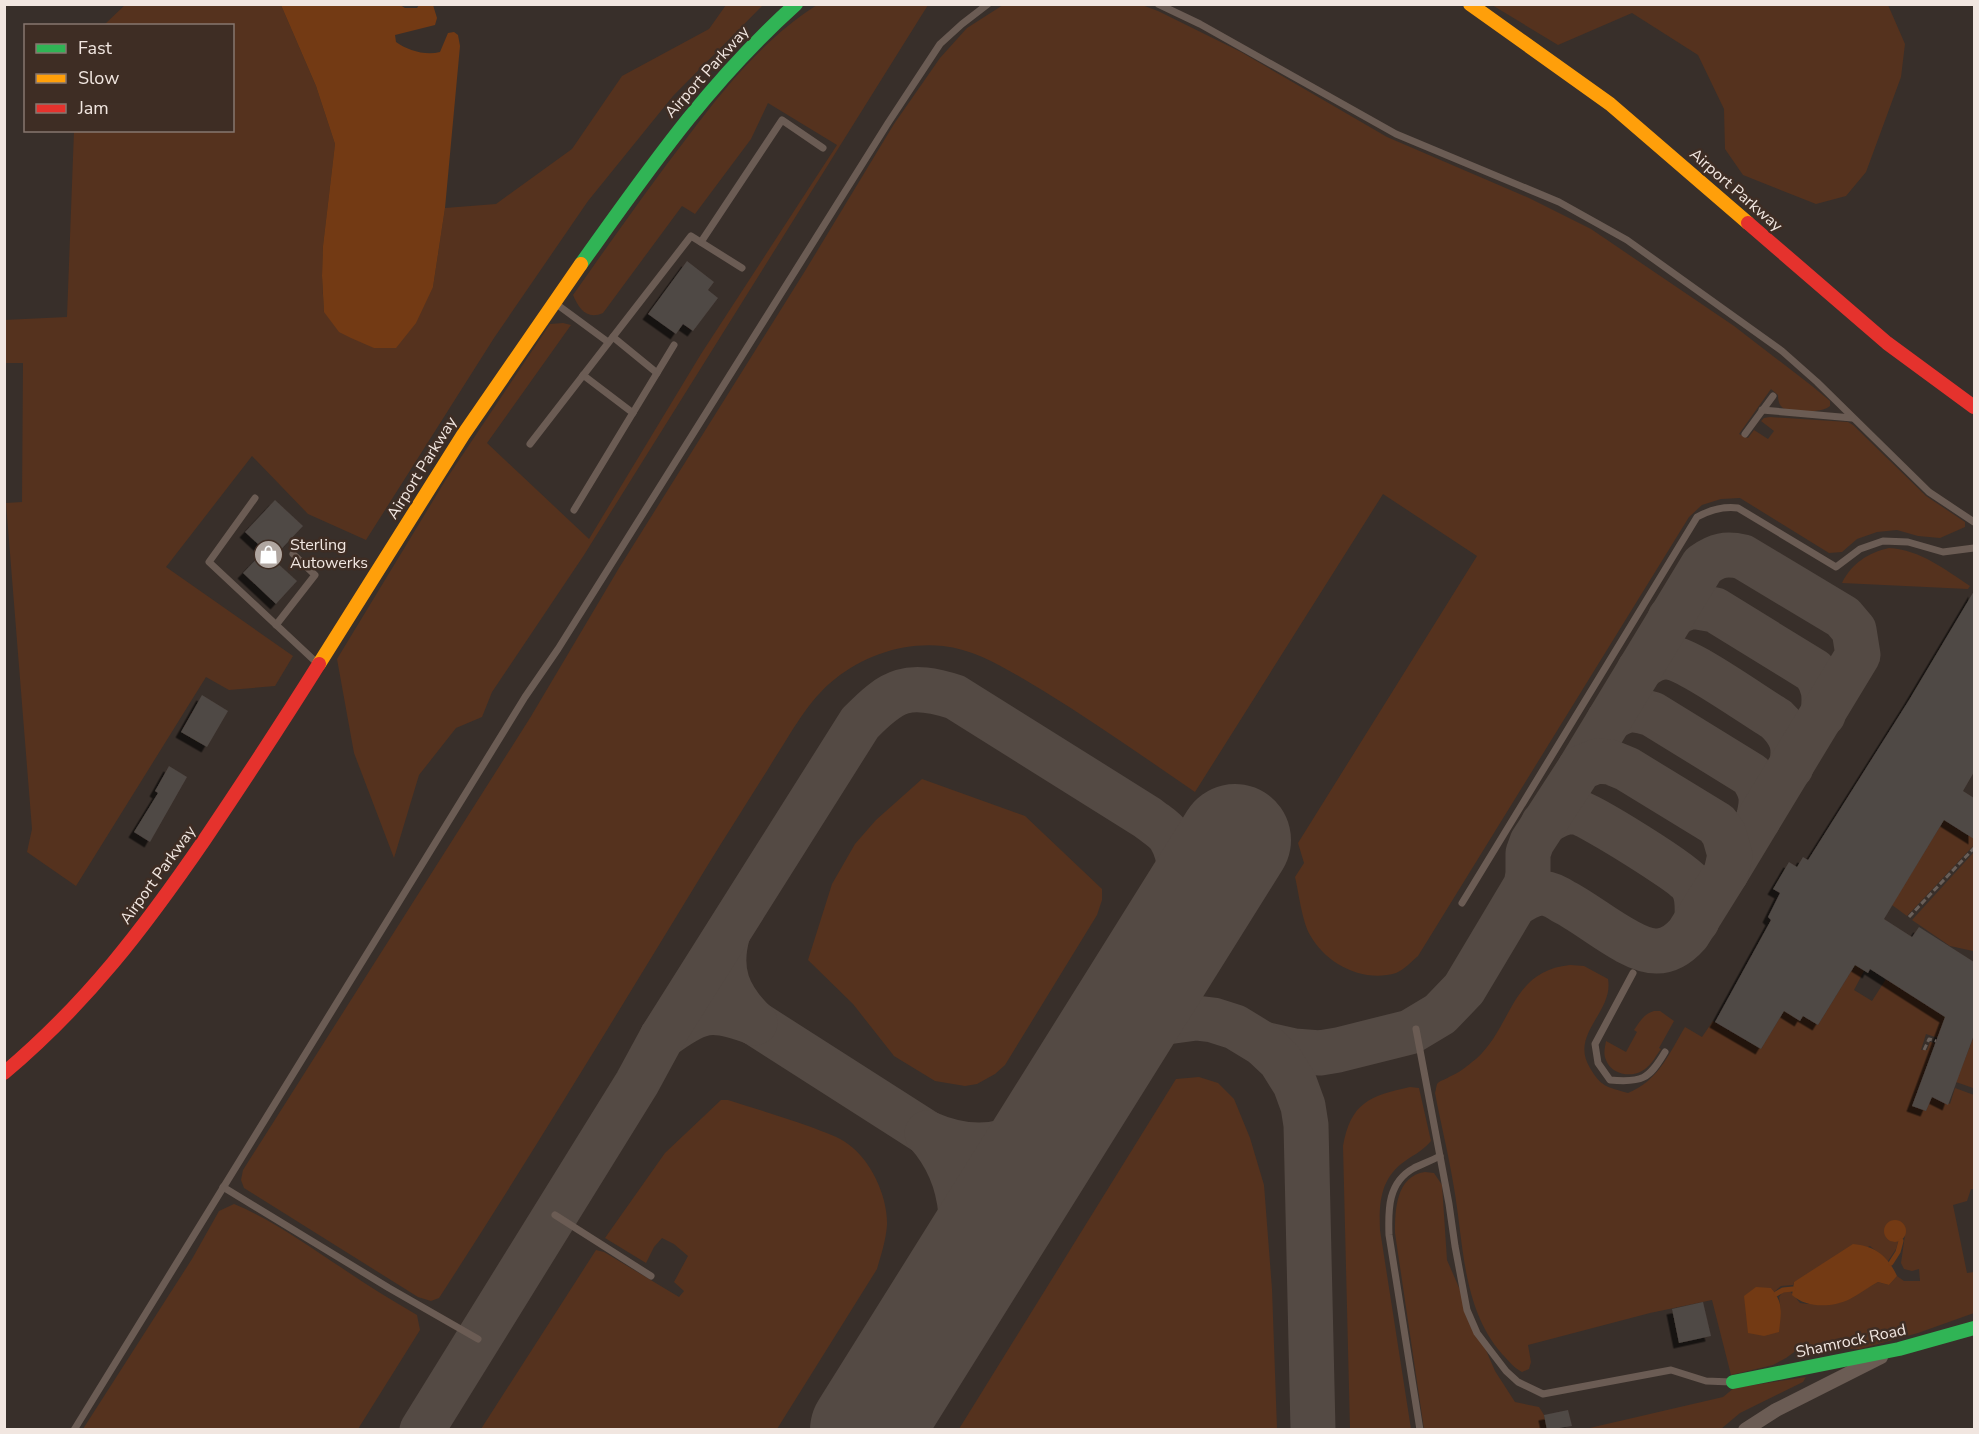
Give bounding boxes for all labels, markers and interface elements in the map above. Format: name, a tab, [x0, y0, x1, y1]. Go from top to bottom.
street label: Airport Parkway	[660, 21, 755, 123]
legend	[24, 24, 234, 132]
text: Fast	[78, 36, 113, 60]
text: Slow	[78, 66, 119, 90]
text: Jam	[77, 96, 109, 120]
street label: Airport Parkway	[1685, 143, 1788, 237]
street label: Airport Parkway	[382, 412, 463, 523]
place label: Sterling Autowerks	[290, 534, 368, 574]
shop icon: Sterling Autowerks	[253, 538, 285, 570]
street label: Airport Parkway	[115, 821, 202, 929]
street label: Shamrock Road	[1794, 1319, 1908, 1363]

